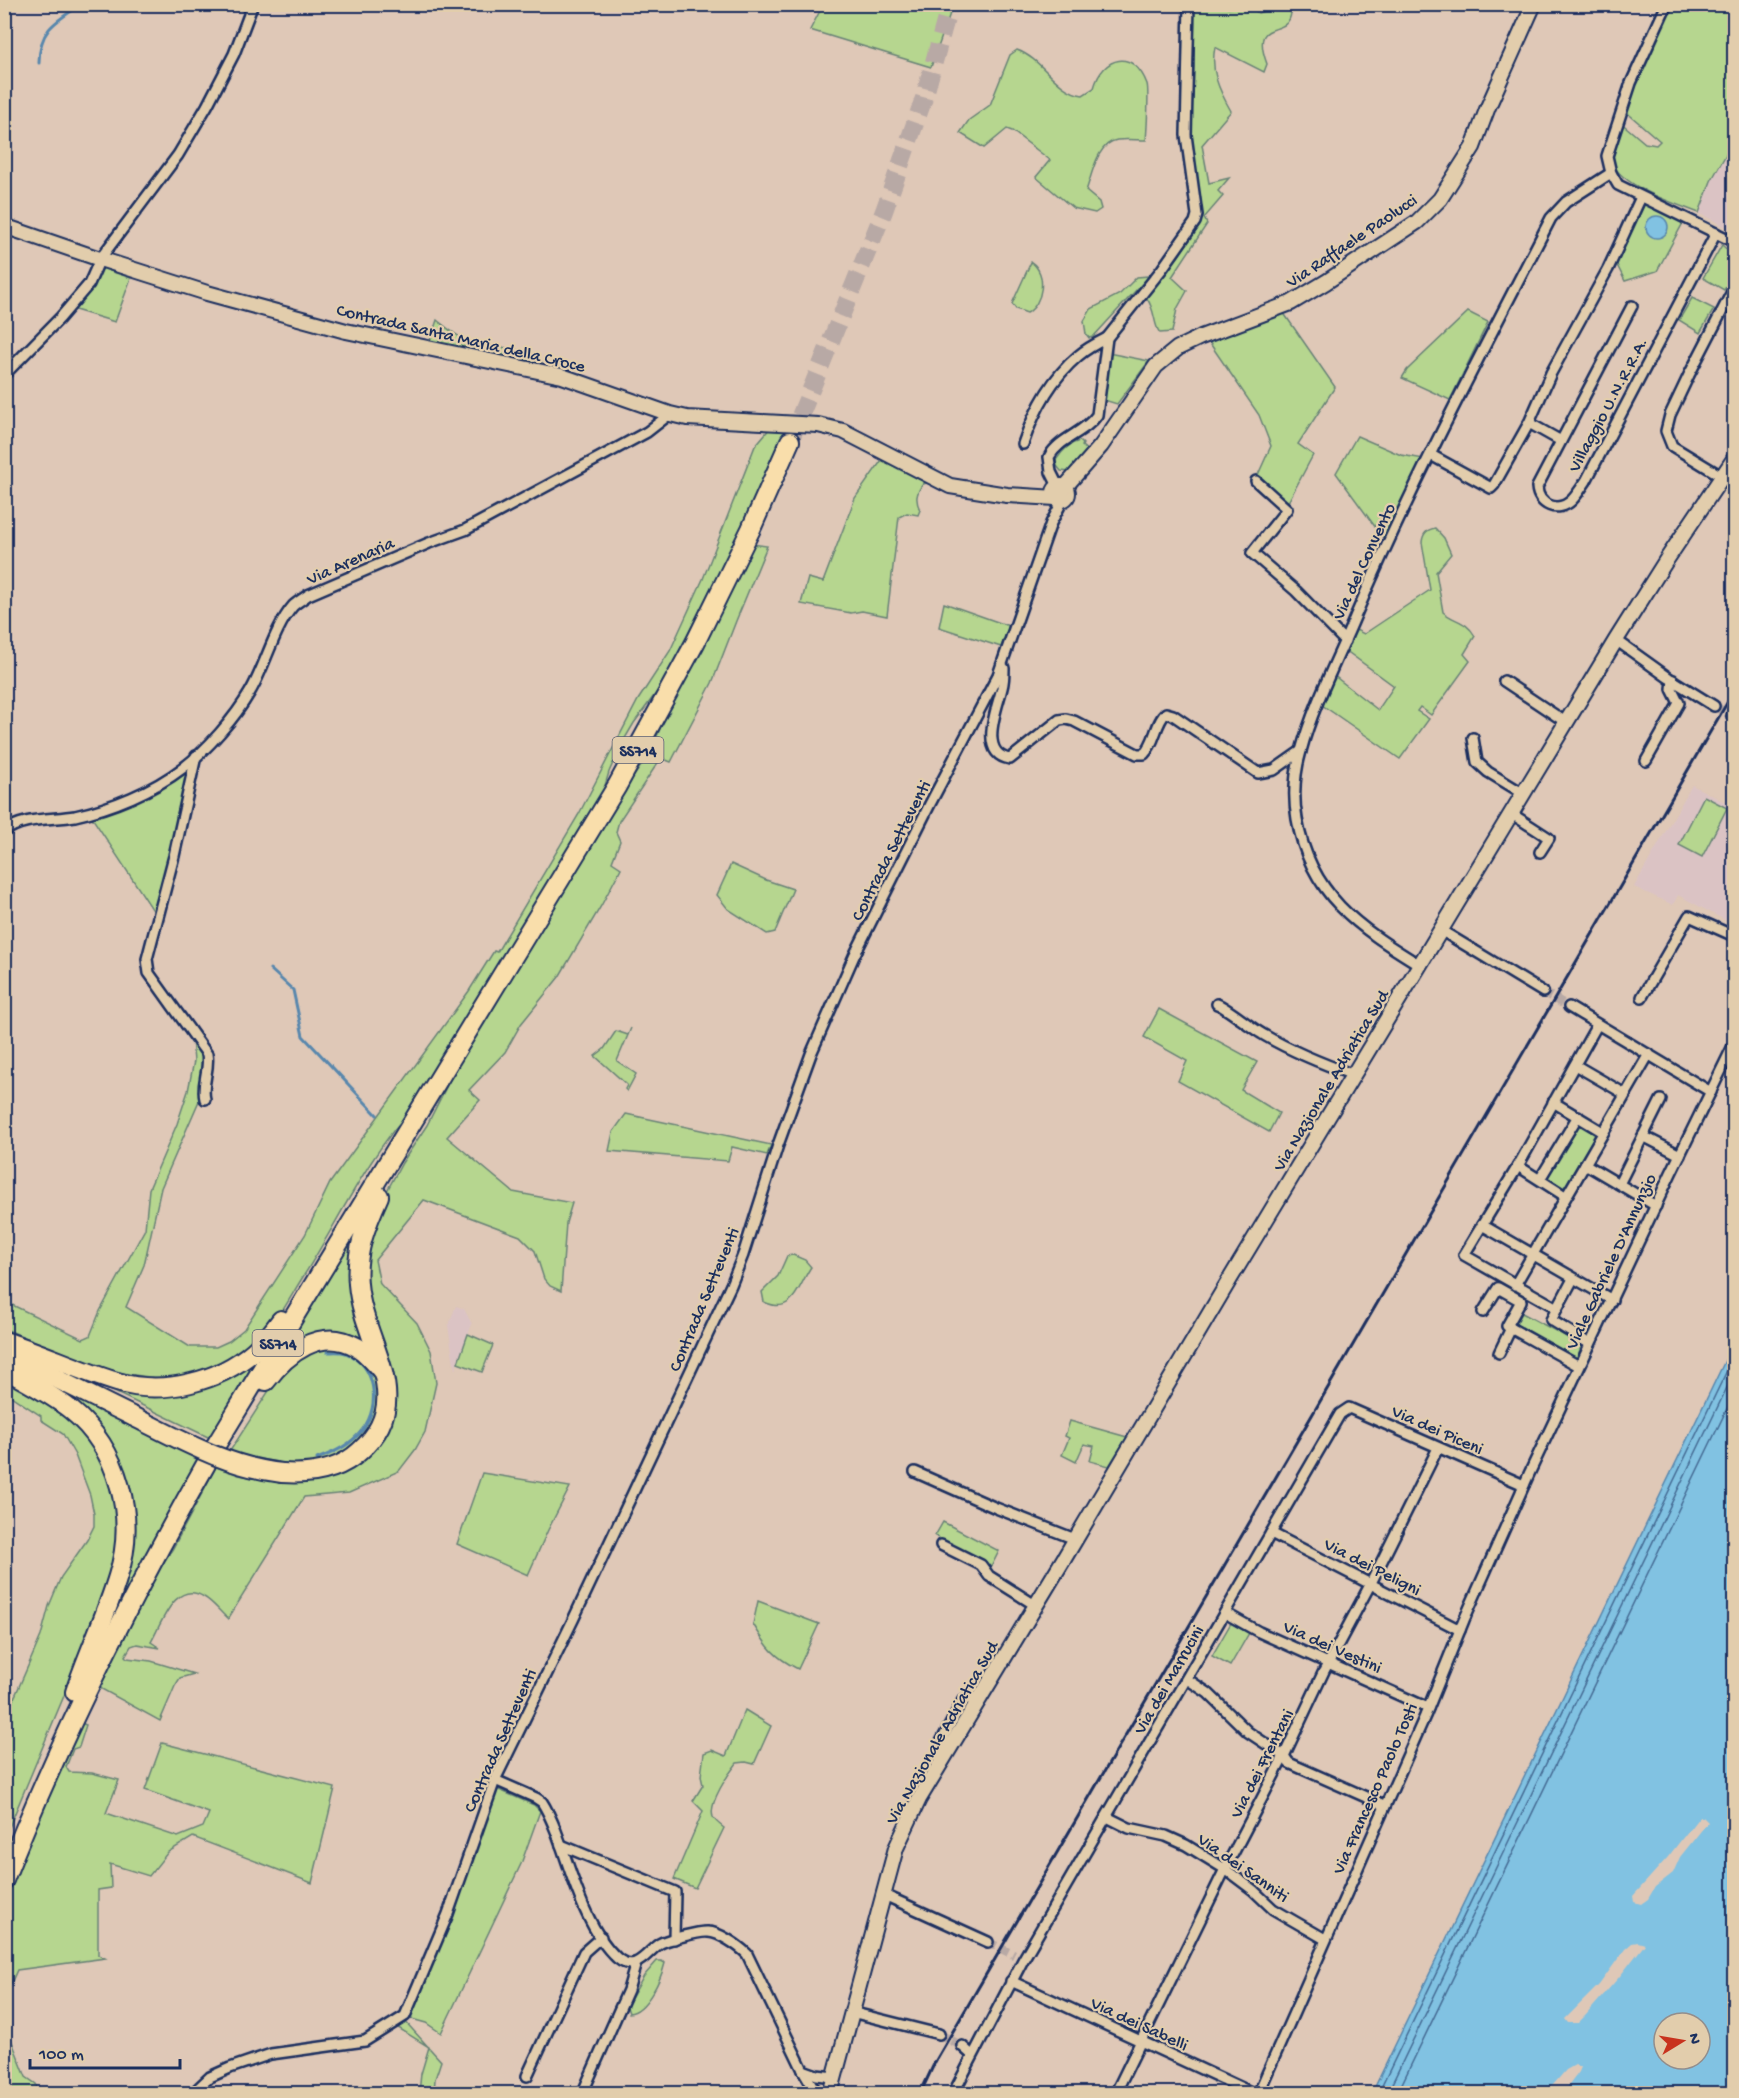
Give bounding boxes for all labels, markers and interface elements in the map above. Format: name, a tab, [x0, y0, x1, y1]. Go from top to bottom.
street label: Via Raffaele Paolucci	[1282, 190, 1422, 294]
street label: Contrada Santa Maria della Croce	[334, 301, 588, 378]
street label: Villaggio U.N.R.R.A.	[1564, 334, 1654, 477]
street label: Via del Convento	[1329, 500, 1401, 625]
street label: Via Arenaria	[303, 533, 399, 591]
road number: SS714	[612, 737, 664, 763]
street label: Contrada Setteventi	[848, 777, 937, 925]
street label: Via Nazionale Adriatica Sud	[1269, 986, 1395, 1177]
street label: Viale Gabriele D'Annunzio	[1562, 1171, 1662, 1354]
street label: Contrada Setteventi	[665, 1225, 745, 1375]
road number: SS714	[252, 1330, 304, 1356]
street label: Via dei Piceni	[1387, 1401, 1486, 1461]
street label: Via dei Peligni	[1319, 1534, 1424, 1602]
street label: Via dei Vestini	[1278, 1617, 1385, 1679]
street label: Via dei Marrucini	[1130, 1622, 1210, 1739]
street label: Via Nazionale Adriatica Sud	[882, 1637, 1005, 1829]
street label: Contrada Setteventi	[460, 1666, 542, 1816]
street label: Via Francesco Paolo Tosti	[1329, 1700, 1424, 1879]
street label: Via dei Frentani	[1226, 1706, 1300, 1823]
street label: Via dei Sanniti	[1192, 1829, 1292, 1908]
street label: Via dei Sabelli	[1086, 1993, 1191, 2057]
north arrow	[1652, 2011, 1712, 2071]
scale bar	[30, 2032, 180, 2070]
text: N	[1683, 2032, 1704, 2046]
text: 100 m	[38, 2045, 84, 2066]

